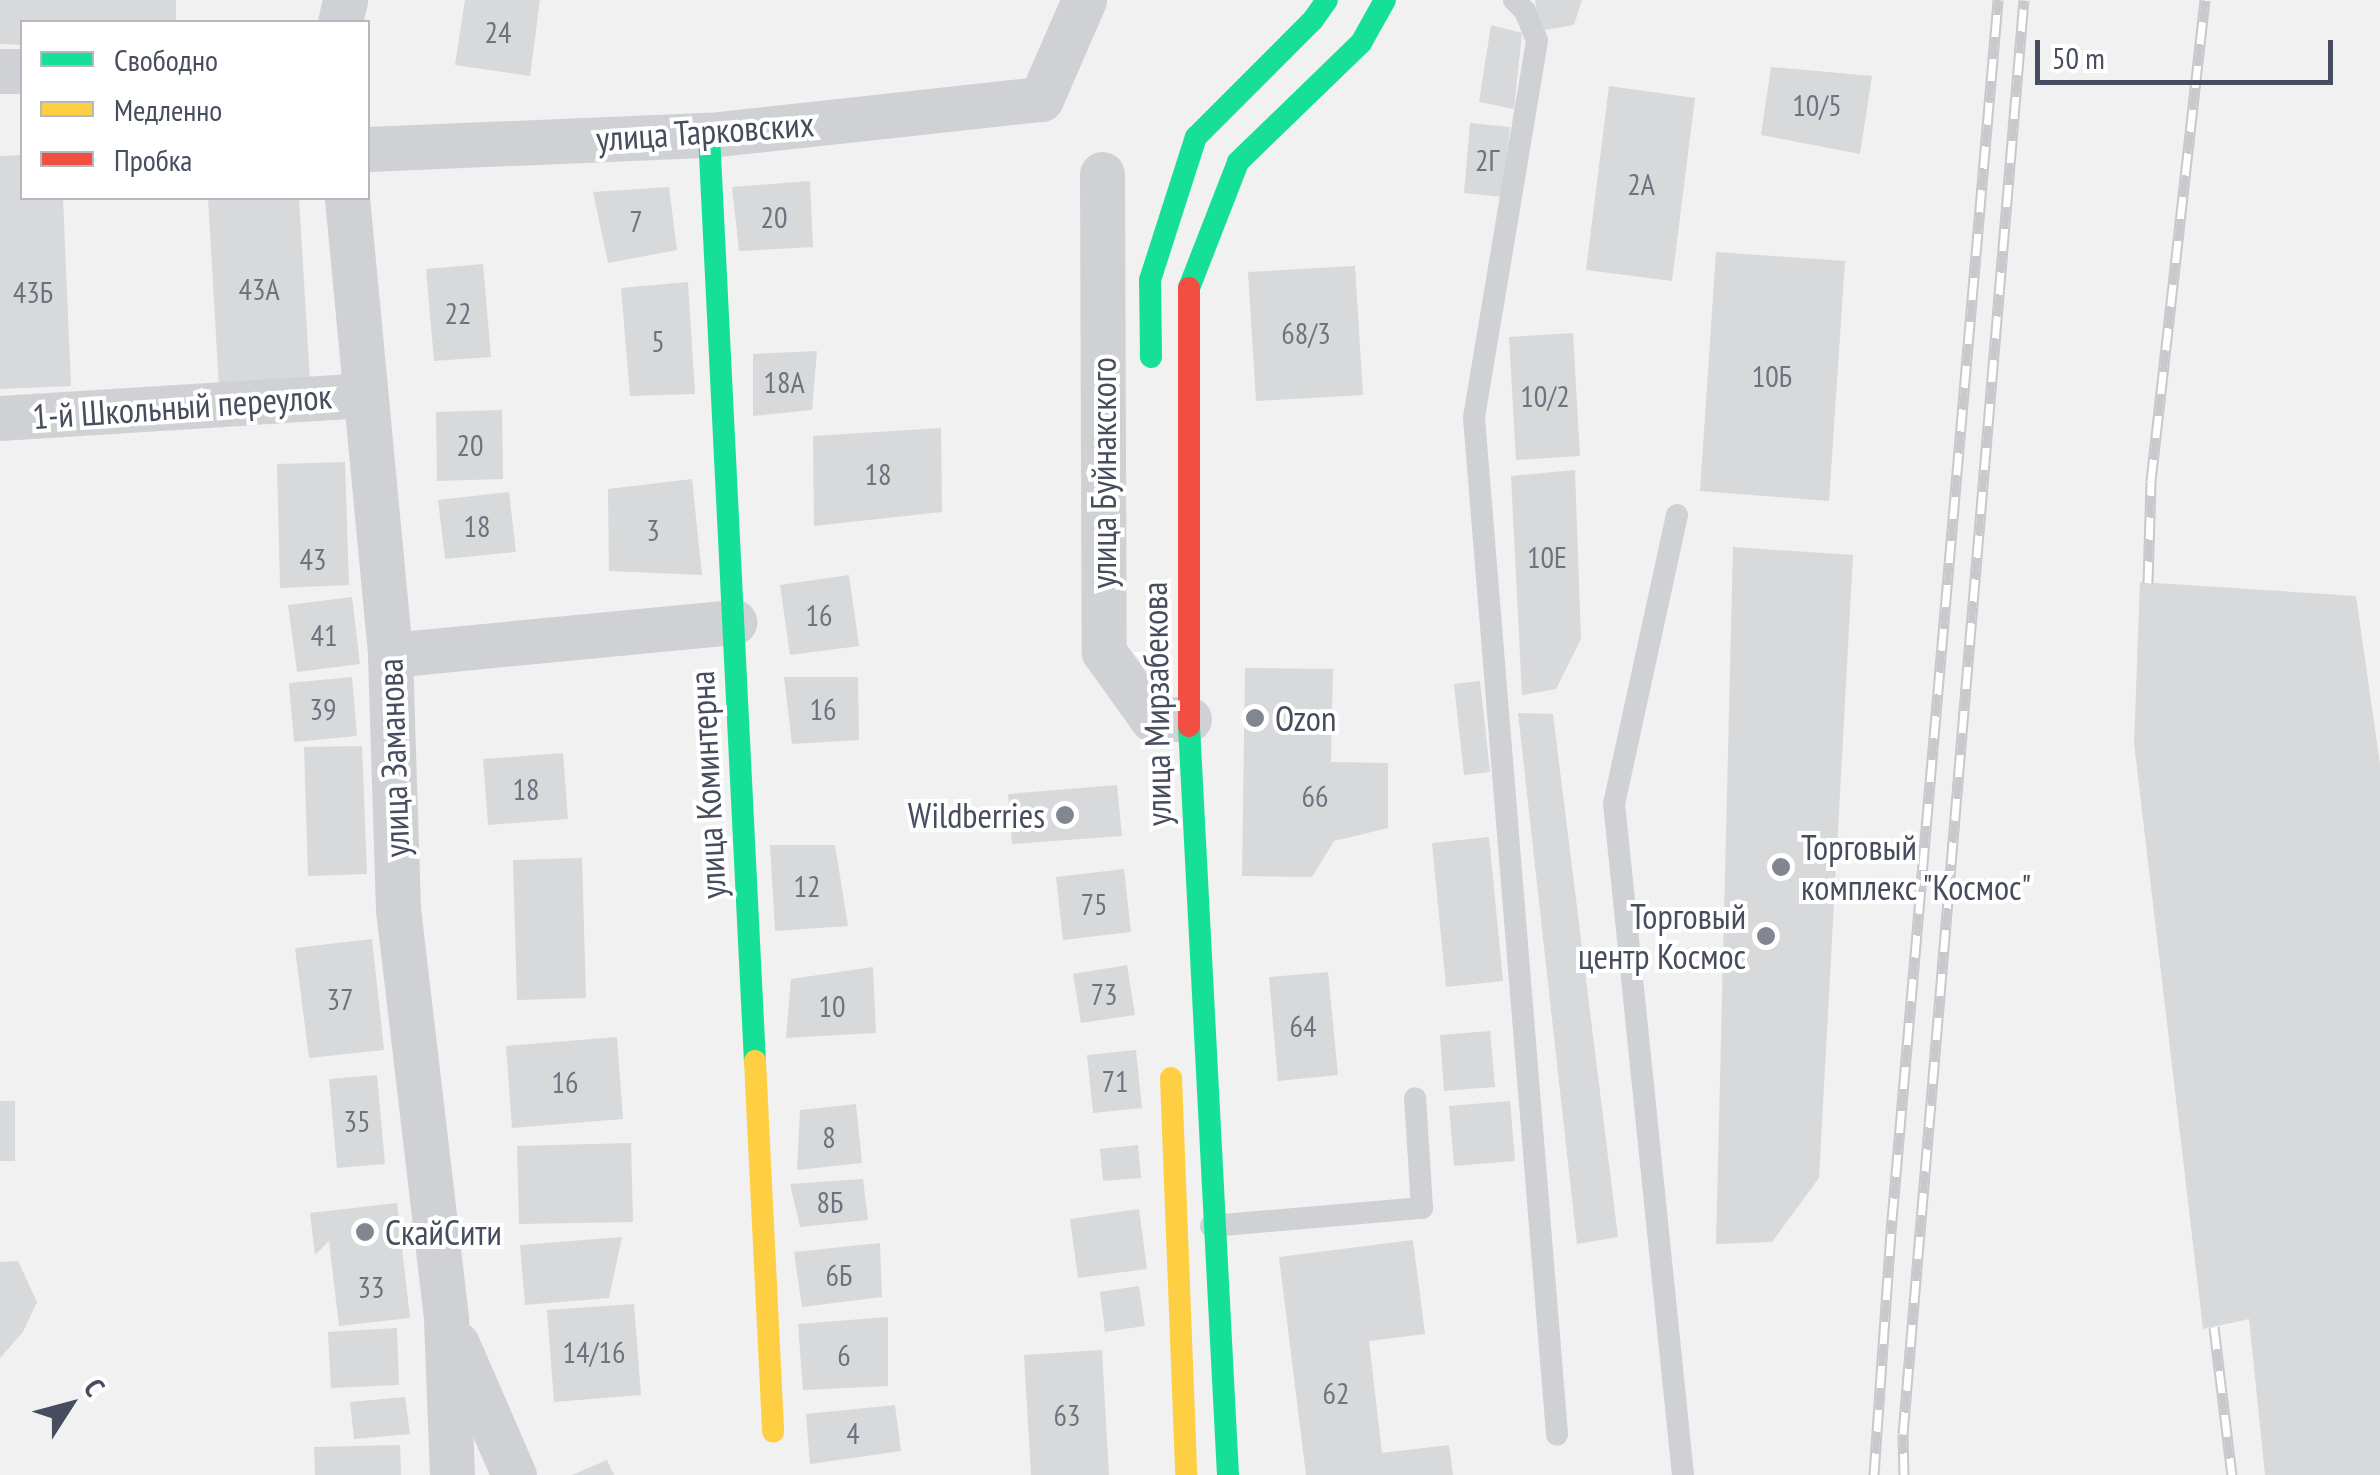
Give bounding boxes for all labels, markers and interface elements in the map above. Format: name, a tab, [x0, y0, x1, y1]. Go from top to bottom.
house number: 24	[485, 14, 511, 50]
legend	[20, 20, 370, 200]
scale bar	[2040, 20, 2338, 82]
text: 50 m	[2052, 38, 2105, 77]
text: Свободно	[114, 40, 218, 79]
house number: 10/5	[1792, 87, 1842, 123]
text: Медленно	[114, 90, 222, 129]
street label: улица Тарковских	[594, 102, 816, 160]
text: Пробка	[114, 140, 192, 179]
house number: 2Г	[1475, 142, 1499, 178]
house number: 2А	[1627, 166, 1655, 202]
house number: 20	[761, 199, 787, 235]
house number: 7	[629, 203, 643, 239]
house number: 43А	[238, 271, 280, 307]
house number: 43Б	[13, 274, 53, 310]
house number: 22	[445, 295, 471, 331]
house number: 68/3	[1281, 315, 1331, 351]
house number: 5	[651, 323, 665, 359]
street label: улица Буйнакского	[1082, 357, 1124, 589]
house number: 10Б	[1752, 358, 1792, 394]
house number: 18А	[763, 364, 805, 400]
street label: 1-й Школьный переулок	[31, 375, 333, 437]
house number: 10/2	[1520, 378, 1570, 414]
house number: 20	[457, 427, 483, 463]
house number: 18	[865, 456, 891, 492]
house number: 18	[464, 508, 490, 544]
house number: 3	[646, 512, 660, 548]
house number: 10Е	[1527, 539, 1567, 575]
house number: 43	[300, 541, 326, 577]
street label: улица Мирзабекова	[1133, 581, 1179, 827]
house number: 16	[806, 597, 832, 633]
house number: 41	[311, 617, 337, 653]
street label: улица Заманова	[369, 658, 417, 858]
street label: улица Коминтерна	[680, 670, 734, 900]
house number: 39	[310, 691, 336, 727]
house number: 16	[810, 691, 836, 727]
place label: Ozon	[1275, 697, 1336, 739]
marker: Ozon	[1244, 707, 1266, 729]
house number: 18	[513, 771, 539, 807]
house number: 66	[1302, 778, 1328, 814]
place label: Wildberries	[908, 794, 1045, 836]
marker: Wildberries	[1054, 804, 1076, 826]
place label: Торговый комплекс "Космос"	[1801, 826, 2033, 908]
marker: Торговый комплекс "Космос"	[1770, 856, 1792, 878]
house number: 12	[794, 868, 820, 904]
house number: 75	[1081, 886, 1107, 922]
place label: Торговый центр Космос	[1578, 895, 1746, 977]
marker: Торговый центр Космос	[1755, 925, 1777, 947]
house number: 73	[1091, 976, 1117, 1012]
house number: 37	[327, 981, 353, 1017]
house number: 10	[819, 988, 845, 1024]
house number: 64	[1290, 1008, 1316, 1044]
house number: 71	[1102, 1063, 1128, 1099]
house number: 16	[552, 1064, 578, 1100]
house number: 35	[344, 1103, 370, 1139]
house number: 8	[822, 1119, 836, 1155]
house number: 8Б	[817, 1184, 843, 1220]
place label: СкайСити	[385, 1211, 502, 1253]
marker: СкайСити	[354, 1221, 376, 1243]
house number: 6Б	[826, 1257, 852, 1293]
house number: 33	[358, 1269, 384, 1305]
house number: 14/16	[563, 1334, 625, 1370]
house number: 6	[837, 1337, 851, 1373]
north arrow	[20, 1355, 120, 1455]
text: С	[76, 1371, 113, 1403]
house number: 62	[1323, 1375, 1349, 1411]
house number: 63	[1054, 1397, 1080, 1433]
house number: 4	[846, 1415, 860, 1451]

